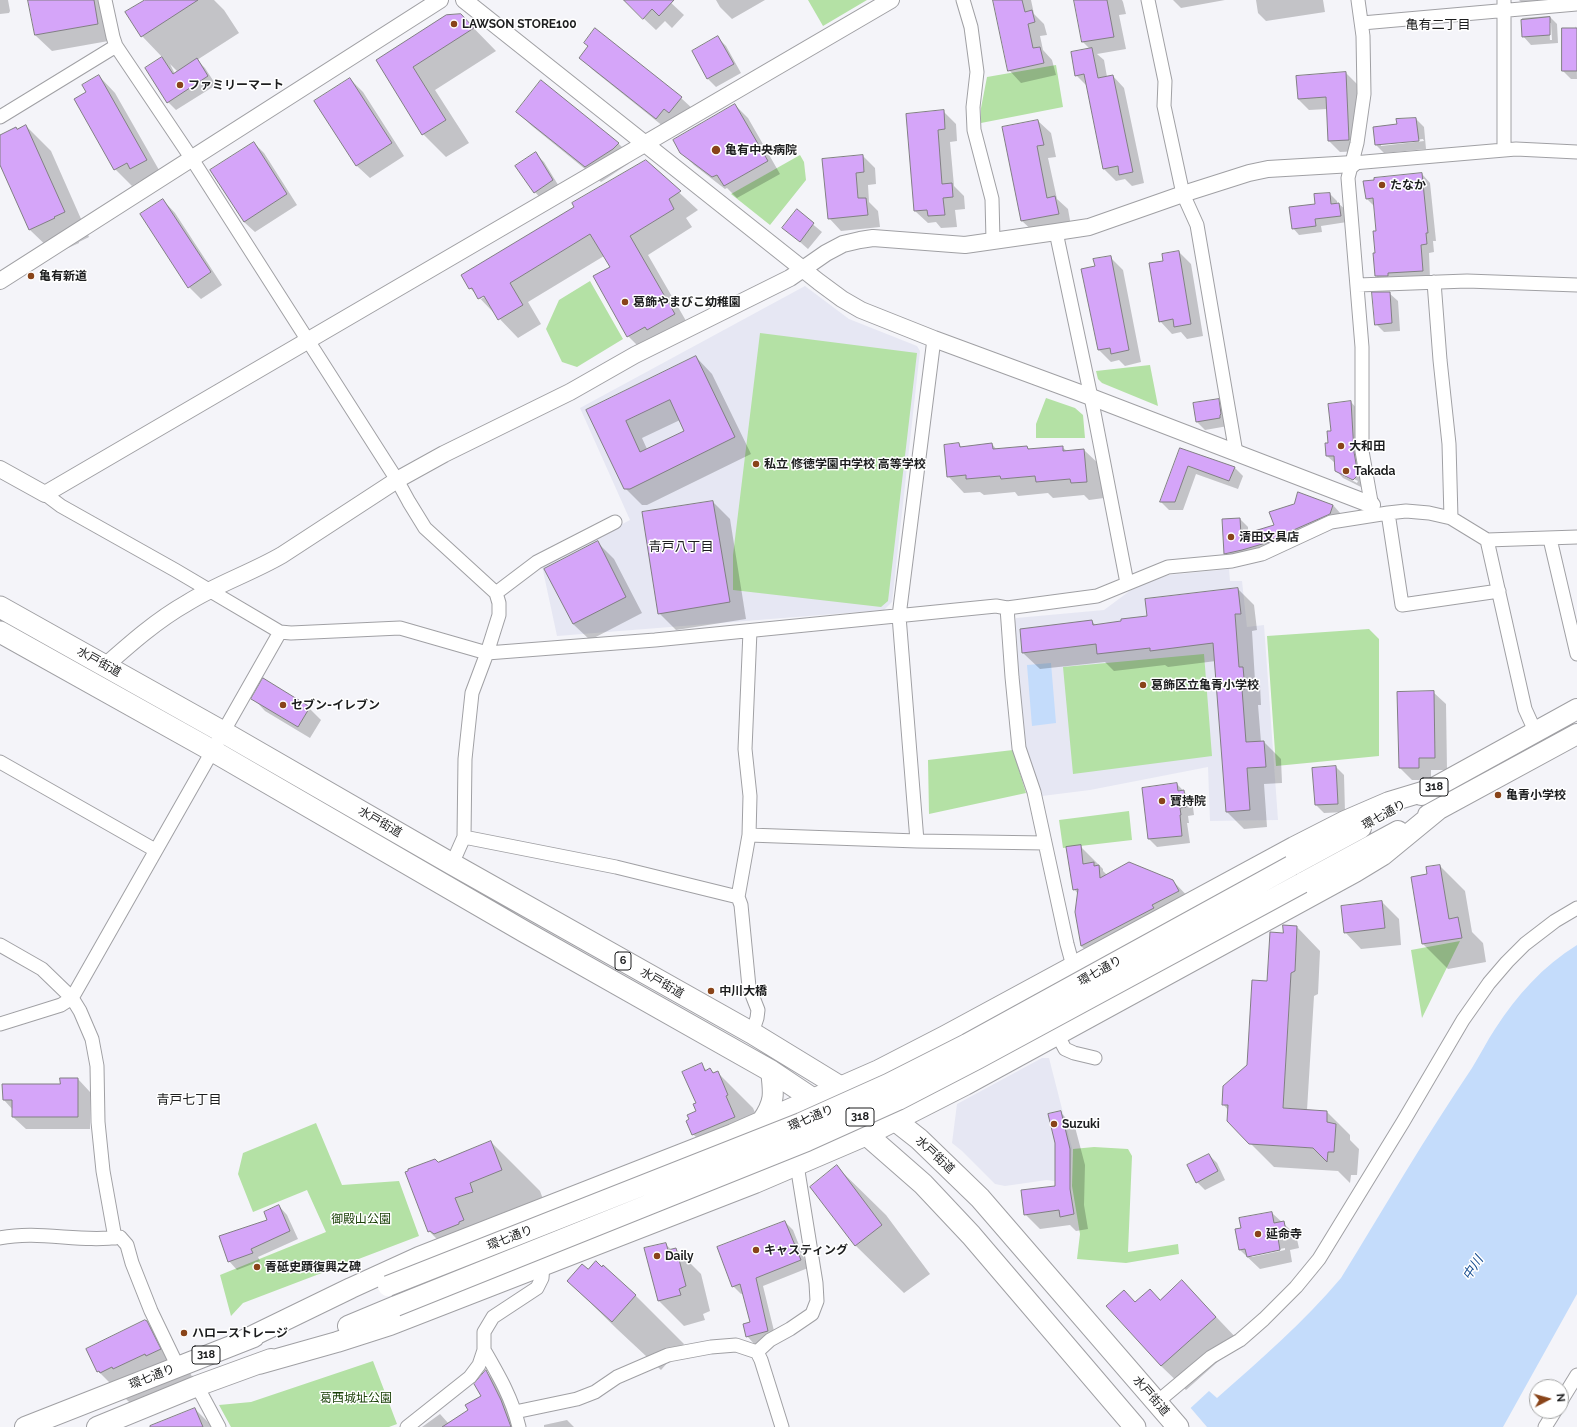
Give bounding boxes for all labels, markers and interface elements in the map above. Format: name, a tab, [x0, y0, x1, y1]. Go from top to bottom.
place label: LAWSON STORE100	[462, 17, 577, 31]
district label: 亀有二丁目	[1406, 17, 1470, 33]
marker: LAWSON STORE100	[449, 19, 459, 29]
place label: ファミリーマート	[188, 78, 284, 92]
marker: ファミリーマート	[175, 80, 185, 90]
place label: 亀有中央病院	[725, 143, 797, 157]
marker: 亀有中央病院	[710, 144, 722, 156]
place label: たなか	[1390, 178, 1426, 192]
marker: たなか	[1377, 180, 1387, 190]
place label: 亀有新道	[39, 269, 87, 283]
marker: 亀有新道	[26, 271, 36, 281]
place label: 葛飾やまびこ幼稚園	[633, 295, 741, 309]
marker: 葛飾やまびこ幼稚園	[620, 297, 630, 307]
place label: 大和田	[1349, 439, 1385, 453]
marker: 大和田	[1336, 441, 1346, 451]
place label: 私立 修徳学園中学校 高等学校	[764, 457, 926, 471]
marker: 私立 修徳学園中学校 高等学校	[751, 459, 761, 469]
place label: Takada	[1354, 464, 1395, 478]
marker: Takada	[1341, 466, 1351, 476]
place label: 清田文具店	[1239, 530, 1299, 544]
marker: 清田文具店	[1226, 532, 1236, 542]
district label: 青戸八丁目	[649, 539, 713, 555]
street label: 水戸街道	[75, 644, 123, 680]
place label: 葛飾区立亀青小学校	[1151, 678, 1259, 692]
marker: 葛飾区立亀青小学校	[1138, 680, 1148, 690]
place label: セブン-イレブン	[291, 698, 380, 712]
marker: セブン-イレブン	[278, 700, 288, 710]
road number: 318	[1420, 778, 1448, 796]
place label: 亀青小学校	[1506, 788, 1566, 802]
marker: 亀青小学校	[1493, 790, 1503, 800]
place label: 寶持院	[1170, 794, 1206, 808]
marker: 寶持院	[1157, 796, 1167, 806]
street label: 環七通り	[1360, 797, 1408, 833]
street label: 水戸街道	[356, 804, 404, 840]
road number: 6	[615, 952, 631, 970]
street label: 環七通り	[1076, 953, 1124, 989]
street label: 水戸街道	[638, 965, 686, 1001]
place label: 中川大橋	[719, 984, 767, 998]
marker: 中川大橋	[706, 986, 716, 996]
district label: 青戸七丁目	[157, 1092, 221, 1108]
street label: 環七通り	[786, 1102, 836, 1134]
road number: 318	[846, 1108, 874, 1126]
place label: Suzuki	[1062, 1117, 1100, 1131]
marker: Suzuki	[1049, 1119, 1059, 1129]
street label: 水戸街道	[913, 1133, 957, 1177]
park label: 御殿山公園	[331, 1212, 391, 1226]
street label: 環七通り	[485, 1223, 535, 1253]
place label: 延命寺	[1266, 1227, 1302, 1241]
marker: 延命寺	[1253, 1229, 1263, 1239]
place label: キャスティング	[764, 1243, 848, 1257]
marker: キャスティング	[751, 1245, 761, 1255]
place label: Daily	[665, 1249, 694, 1263]
marker: Daily	[652, 1251, 662, 1261]
water label: 中川	[1459, 1253, 1487, 1283]
place label: 青砥史蹟復興之碑	[265, 1260, 361, 1274]
marker: 青砥史蹟復興之碑	[252, 1262, 262, 1272]
place label: ハローストレージ	[192, 1326, 288, 1340]
marker: ハローストレージ	[179, 1328, 189, 1338]
road number: 318	[192, 1346, 220, 1364]
street label: 環七通り	[127, 1362, 177, 1392]
street label: 水戸街道	[1130, 1373, 1172, 1419]
north arrow	[1529, 1379, 1569, 1419]
park label: 葛西城址公園	[320, 1391, 392, 1405]
text: N	[1554, 1393, 1567, 1403]

